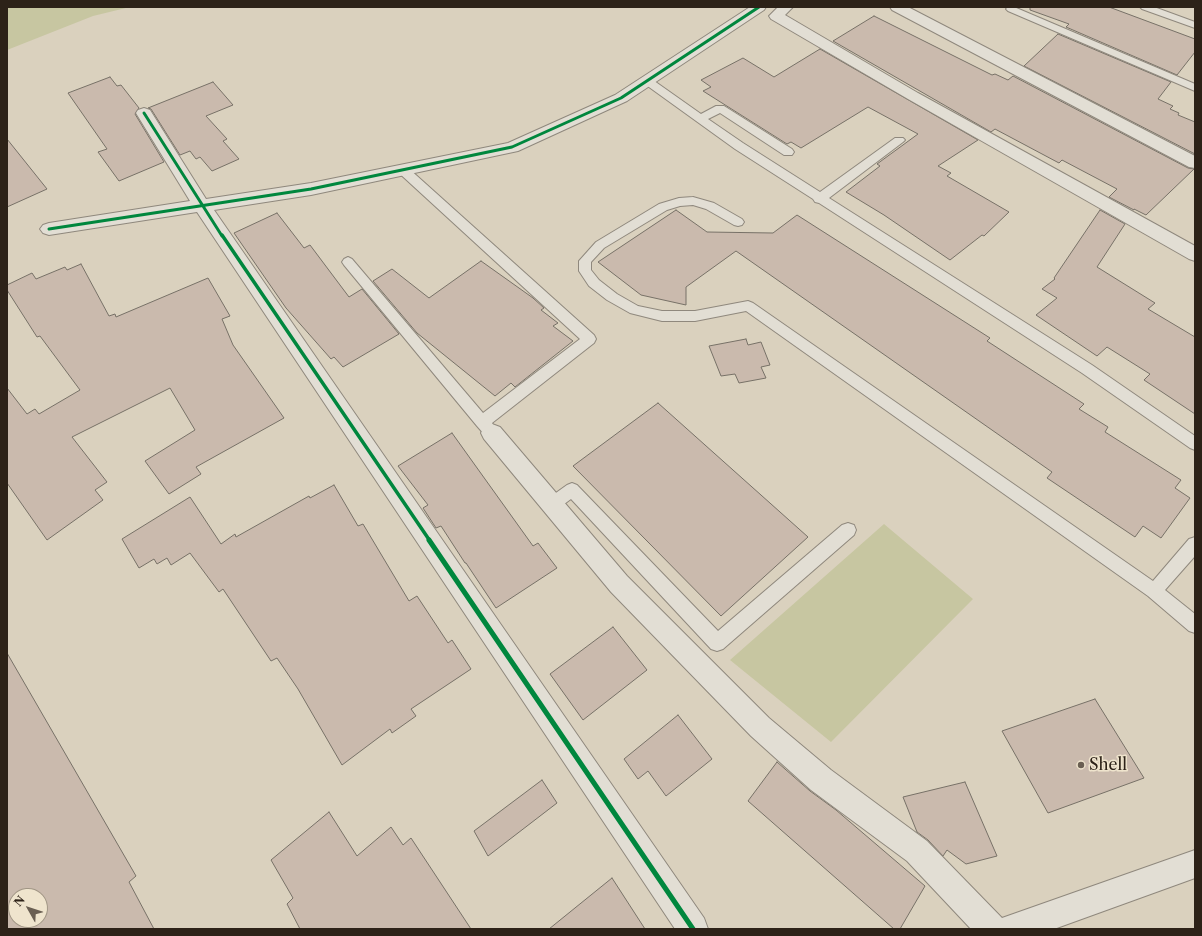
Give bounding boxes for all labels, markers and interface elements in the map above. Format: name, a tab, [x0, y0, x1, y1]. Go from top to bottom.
place label: Shell	[1089, 755, 1127, 775]
marker: Shell	[1076, 760, 1086, 770]
north arrow	[8, 888, 48, 928]
text: N	[11, 893, 28, 909]

